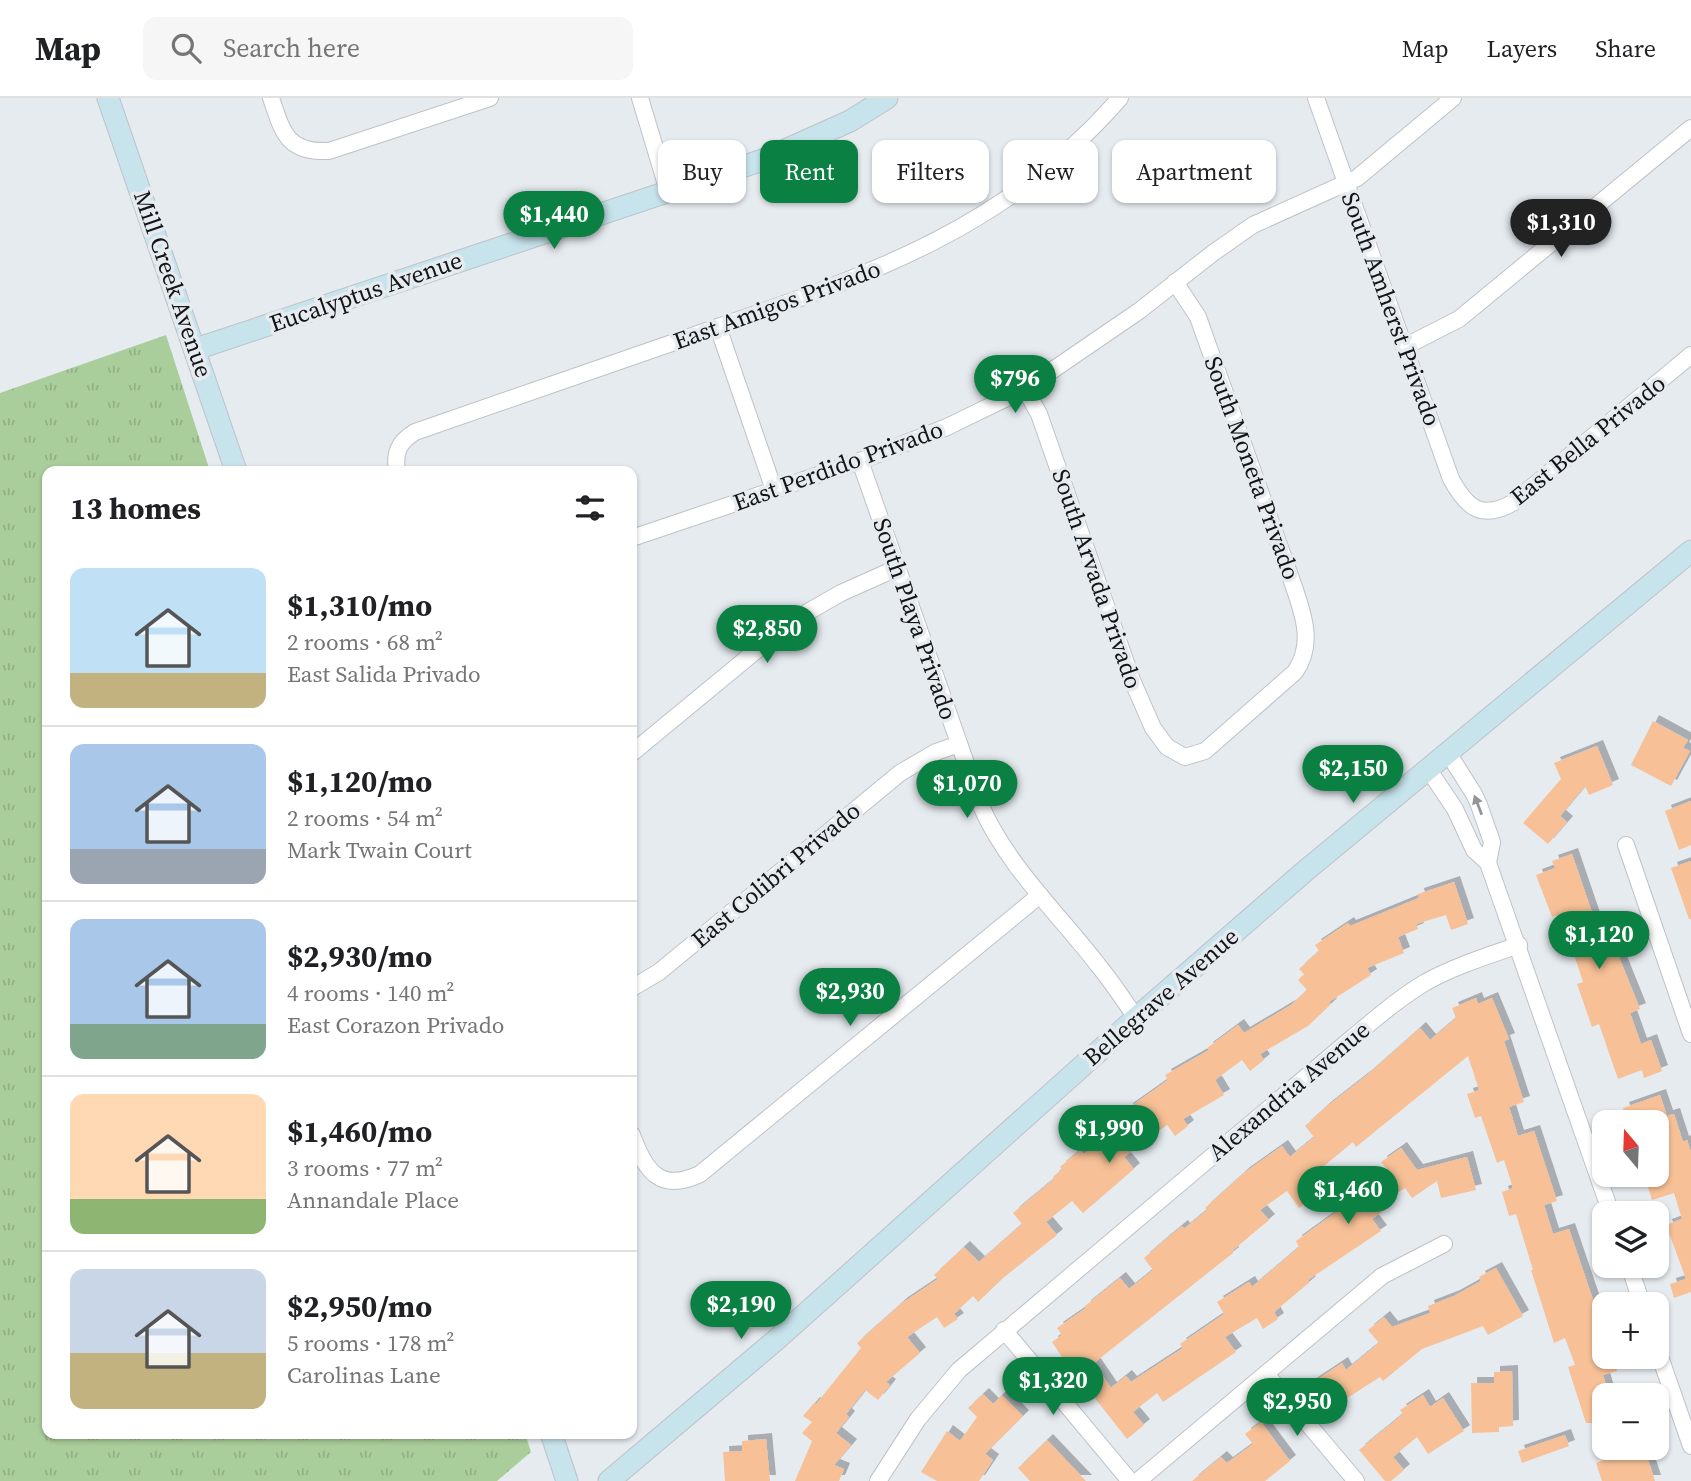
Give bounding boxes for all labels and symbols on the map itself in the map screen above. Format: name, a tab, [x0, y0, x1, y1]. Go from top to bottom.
street label: Mill Creek Avenue	[126, 186, 221, 382]
street label: South Amherst Privado	[1334, 187, 1449, 430]
pin: $1,440	[497, 192, 611, 251]
pin: $1,310	[1504, 200, 1618, 259]
street label: Eucalyptus Avenue	[265, 243, 466, 340]
street label: East Amigos Privado	[669, 252, 885, 357]
street label: South Moneta Privado	[1197, 352, 1308, 584]
pin: $796	[974, 356, 1056, 415]
street label: East Bella Privado	[1503, 367, 1672, 513]
street label: East Perdido Privado	[728, 412, 947, 519]
street label: South Arvada Privado	[1044, 465, 1151, 693]
street label: South Playa Privado	[865, 514, 965, 724]
pin: $2,850	[710, 606, 824, 665]
pin: $2,150	[1296, 746, 1410, 805]
pin: $1,070	[910, 760, 1024, 820]
street label: East Colibri Privado	[684, 794, 867, 955]
one-way arrow	[1473, 794, 1484, 815]
pin: $1,120	[1542, 912, 1656, 971]
street label: Bellegrave Avenue	[1076, 920, 1245, 1073]
pin: $2,930	[793, 968, 907, 1028]
street label: Alexandria Avenue	[1201, 1013, 1377, 1168]
pin: $1,990	[1052, 1105, 1166, 1165]
north arrow	[1592, 1110, 1670, 1186]
pin: $1,460	[1291, 1166, 1405, 1226]
pin: $2,190	[684, 1282, 798, 1341]
pin: $1,320	[996, 1358, 1110, 1417]
pin: $2,950	[1240, 1378, 1354, 1438]

